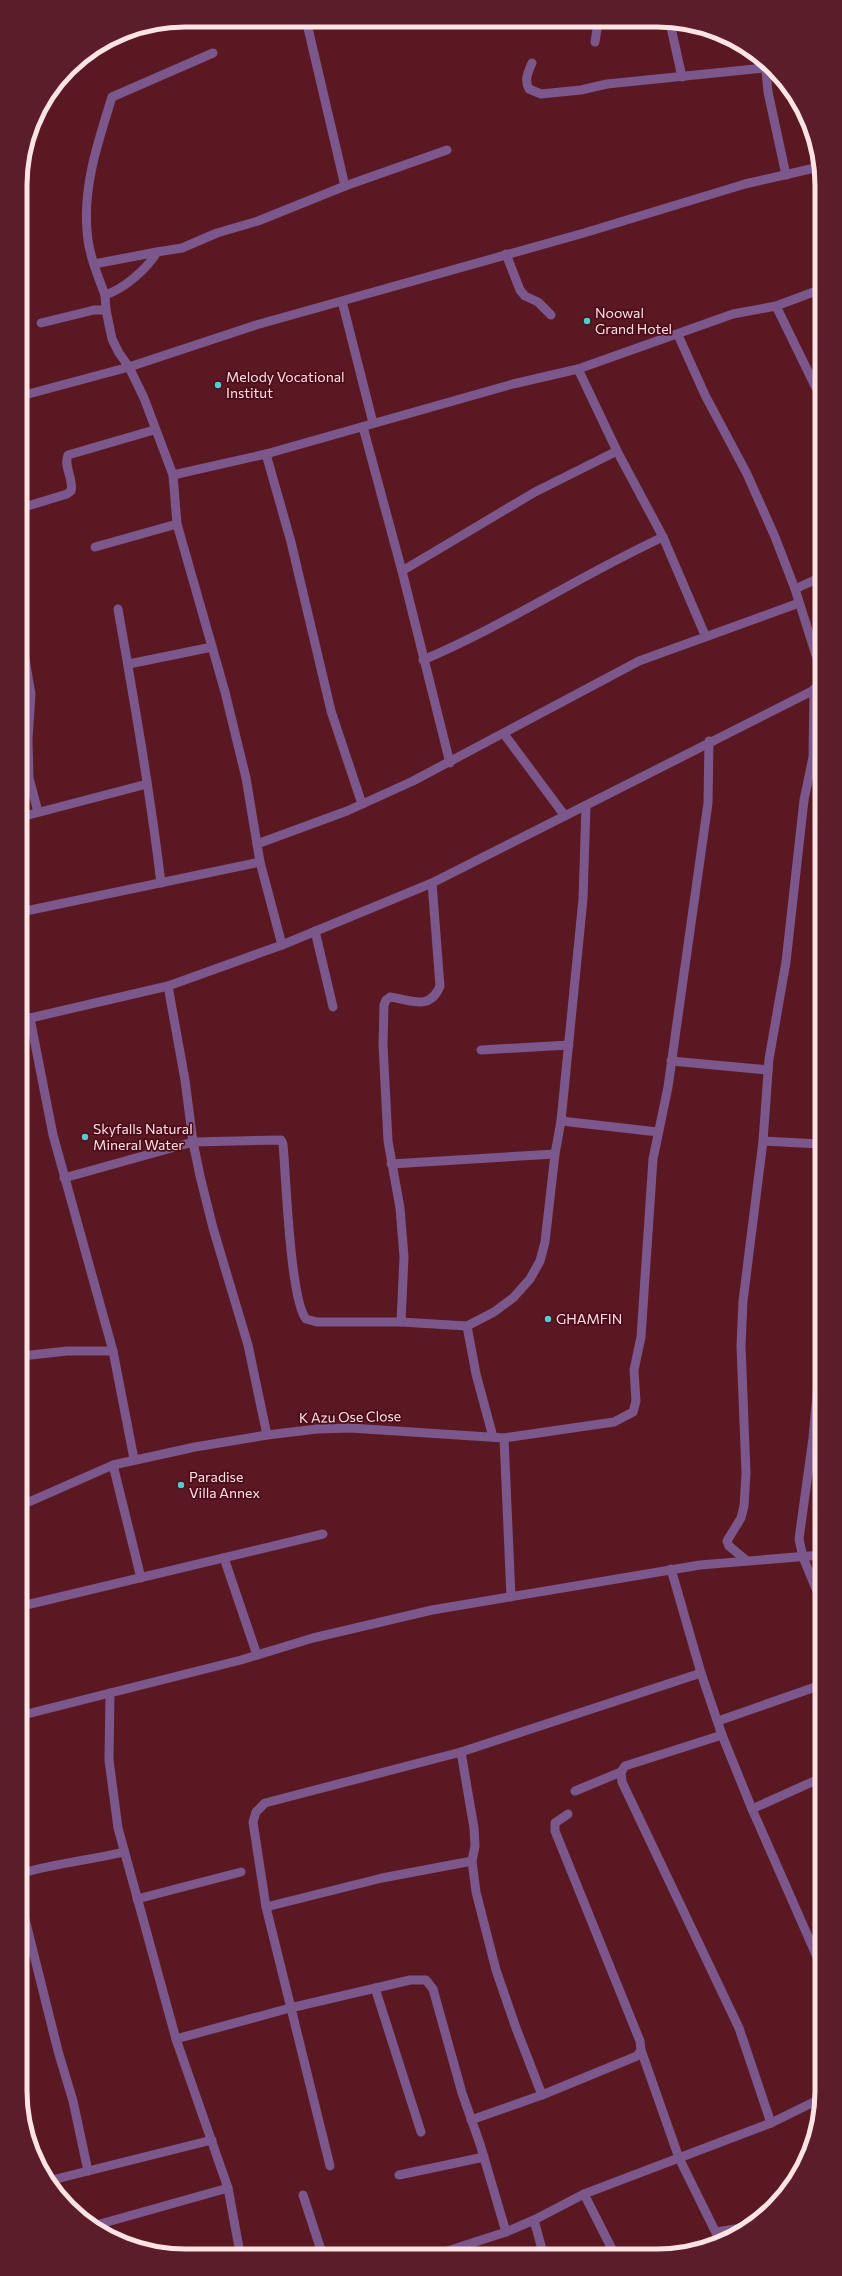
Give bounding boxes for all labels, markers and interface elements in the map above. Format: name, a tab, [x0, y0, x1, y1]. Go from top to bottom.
place label: Noowal Grand Hotel	[595, 304, 672, 337]
marker: Noowal Grand Hotel	[582, 316, 592, 326]
place label: Melody Vocational Institut	[226, 368, 345, 401]
marker: Melody Vocational Institut	[213, 380, 223, 390]
place label: Skyfalls Natural Mineral Water	[93, 1120, 193, 1153]
marker: Skyfalls Natural Mineral Water	[80, 1132, 90, 1142]
place label: GHAMFIN	[556, 1310, 622, 1327]
marker: GHAMFIN	[543, 1314, 553, 1324]
street label: K Azu Ose Close	[299, 1407, 401, 1426]
place label: Paradise Villa Annex	[189, 1468, 260, 1501]
marker: Paradise Villa Annex	[176, 1480, 186, 1490]

